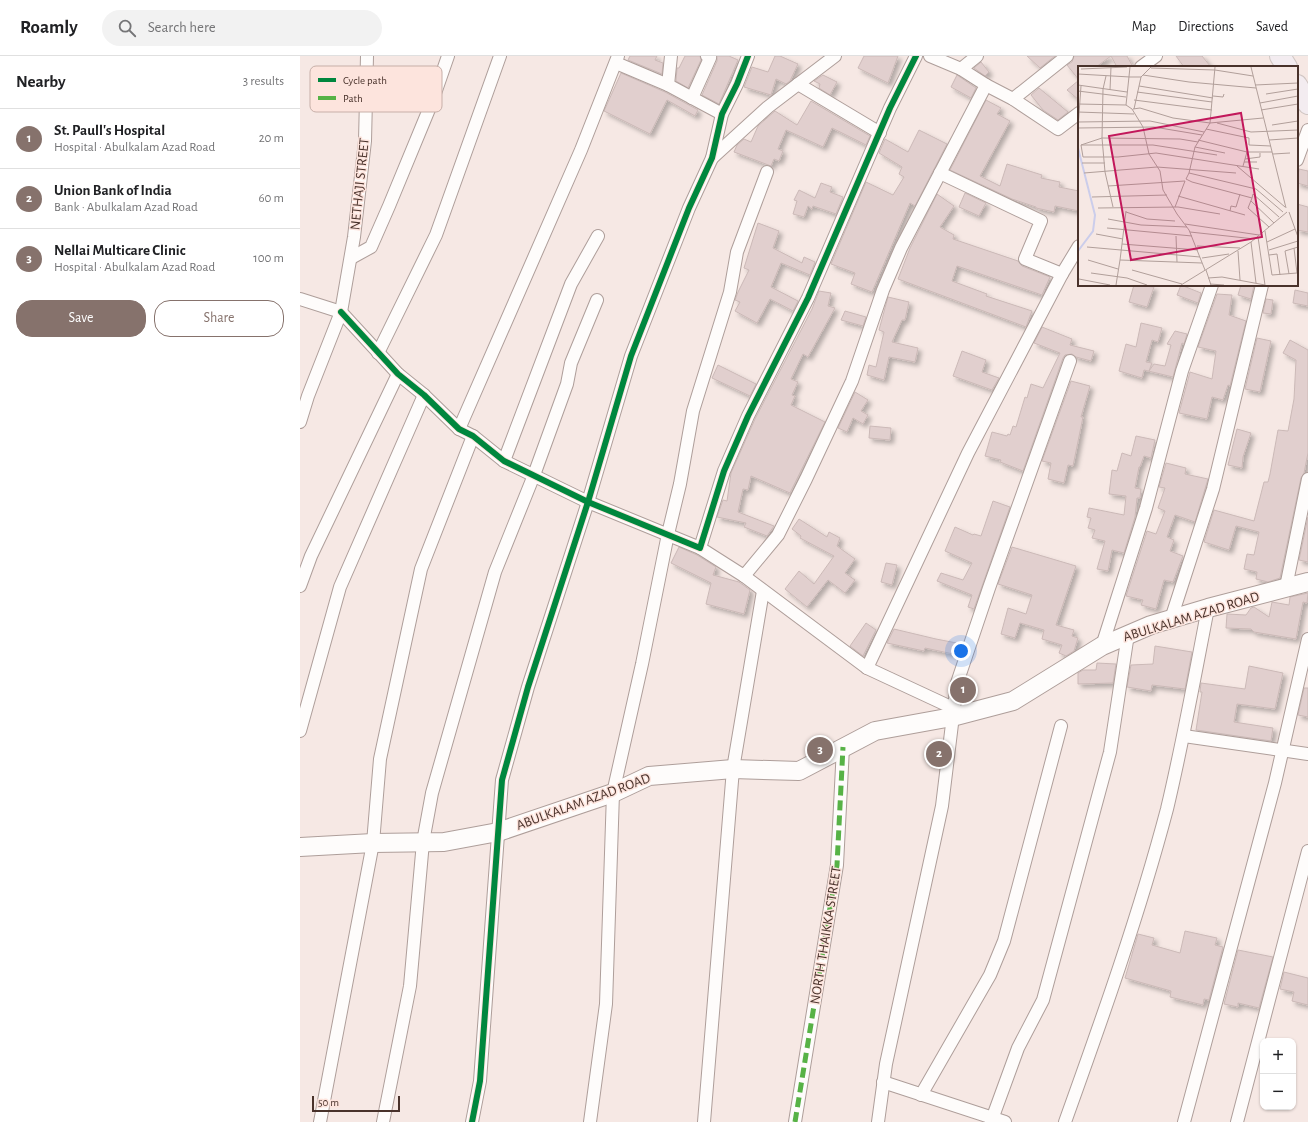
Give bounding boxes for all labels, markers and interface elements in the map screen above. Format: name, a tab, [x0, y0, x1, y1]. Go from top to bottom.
search box	[102, 10, 382, 46]
icon: search	[116, 17, 138, 39]
text: Roamly	[20, 18, 78, 37]
text: Search here	[148, 20, 216, 35]
text: Map	[1132, 20, 1156, 34]
text: Directions	[1178, 20, 1234, 34]
text: Saved	[1256, 20, 1288, 34]
legend	[310, 66, 442, 112]
inset map	[1078, 66, 1298, 286]
text: Nearby	[16, 73, 66, 90]
text: 3 results	[243, 75, 284, 88]
text: Cycle path	[343, 75, 387, 86]
text: Path	[343, 93, 363, 104]
text: St. Paull's Hospital	[54, 123, 165, 138]
text: 1	[27, 132, 31, 145]
text: 20 m	[259, 132, 284, 145]
street label: NETHAJI STREET	[348, 137, 372, 231]
text: Hospital · Abulkalam Azad Road	[54, 141, 215, 154]
text: Union Bank of India	[54, 183, 172, 198]
text: 2	[26, 192, 32, 205]
text: 60 m	[258, 192, 284, 205]
text: Bank · Abulkalam Azad Road	[54, 201, 198, 214]
text: Nellai Multicare Clinic	[54, 243, 186, 258]
text: 3	[26, 252, 32, 265]
text: 100 m	[253, 252, 284, 265]
text: Hospital · Abulkalam Azad Road	[54, 261, 215, 274]
button: Save	[16, 300, 146, 337]
button: Share	[154, 300, 284, 337]
street label: ABULKALAM AZAD ROAD	[1122, 590, 1261, 644]
your location	[951, 641, 971, 661]
pin: 1	[950, 675, 976, 705]
pin: 3	[807, 735, 833, 765]
pin: 2	[926, 739, 952, 769]
street label: ABULKALAM AZAD ROAD	[514, 771, 652, 833]
street label: NORTH THAIKKA STREET	[808, 865, 844, 1005]
map controls	[1260, 1038, 1296, 1110]
button: +	[1260, 1038, 1296, 1074]
button: −	[1260, 1074, 1296, 1110]
scale bar	[312, 1094, 400, 1113]
text: 50 m	[318, 1097, 339, 1108]

